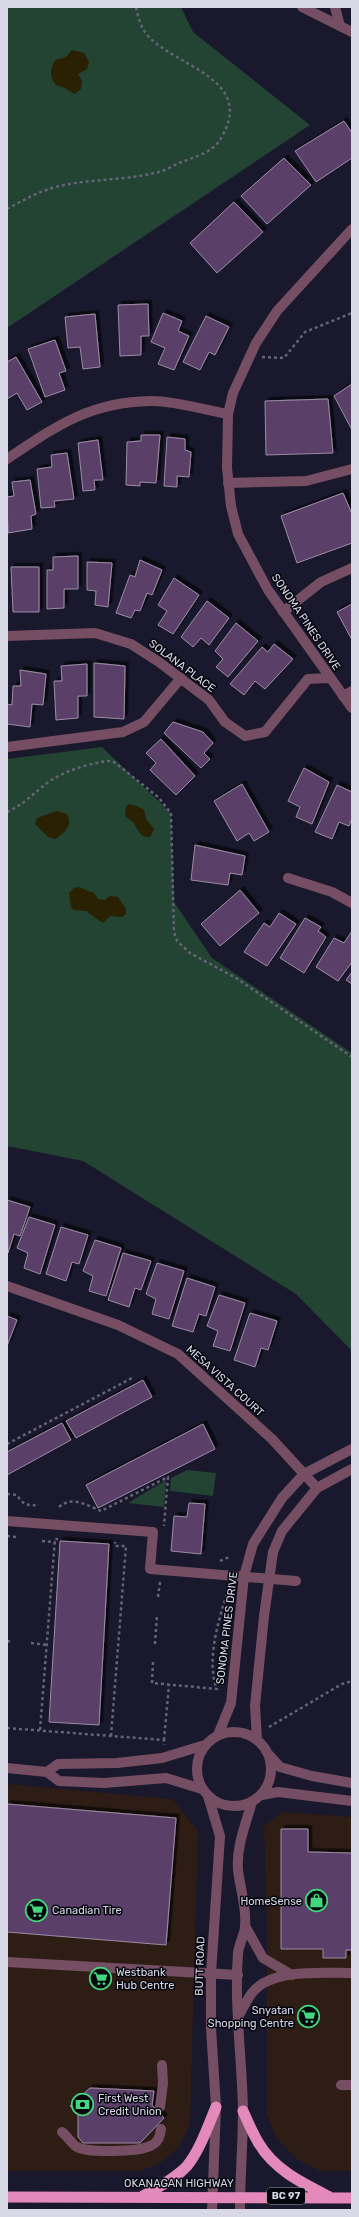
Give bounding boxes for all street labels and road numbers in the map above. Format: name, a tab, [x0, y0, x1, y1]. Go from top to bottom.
street label: SONOMA PINES DRIVE	[269, 571, 343, 673]
street label: SOLANA PLACE	[146, 637, 218, 695]
street label: MESA VISTA COURT	[184, 1343, 267, 1420]
street label: SONOMA PINES DRIVE	[214, 1571, 240, 1685]
street label: BUTT ROAD	[192, 1936, 208, 1996]
street label: OKANAGAN HIGHWAY	[124, 2177, 234, 2190]
road number: BC 97	[267, 2188, 305, 2204]

